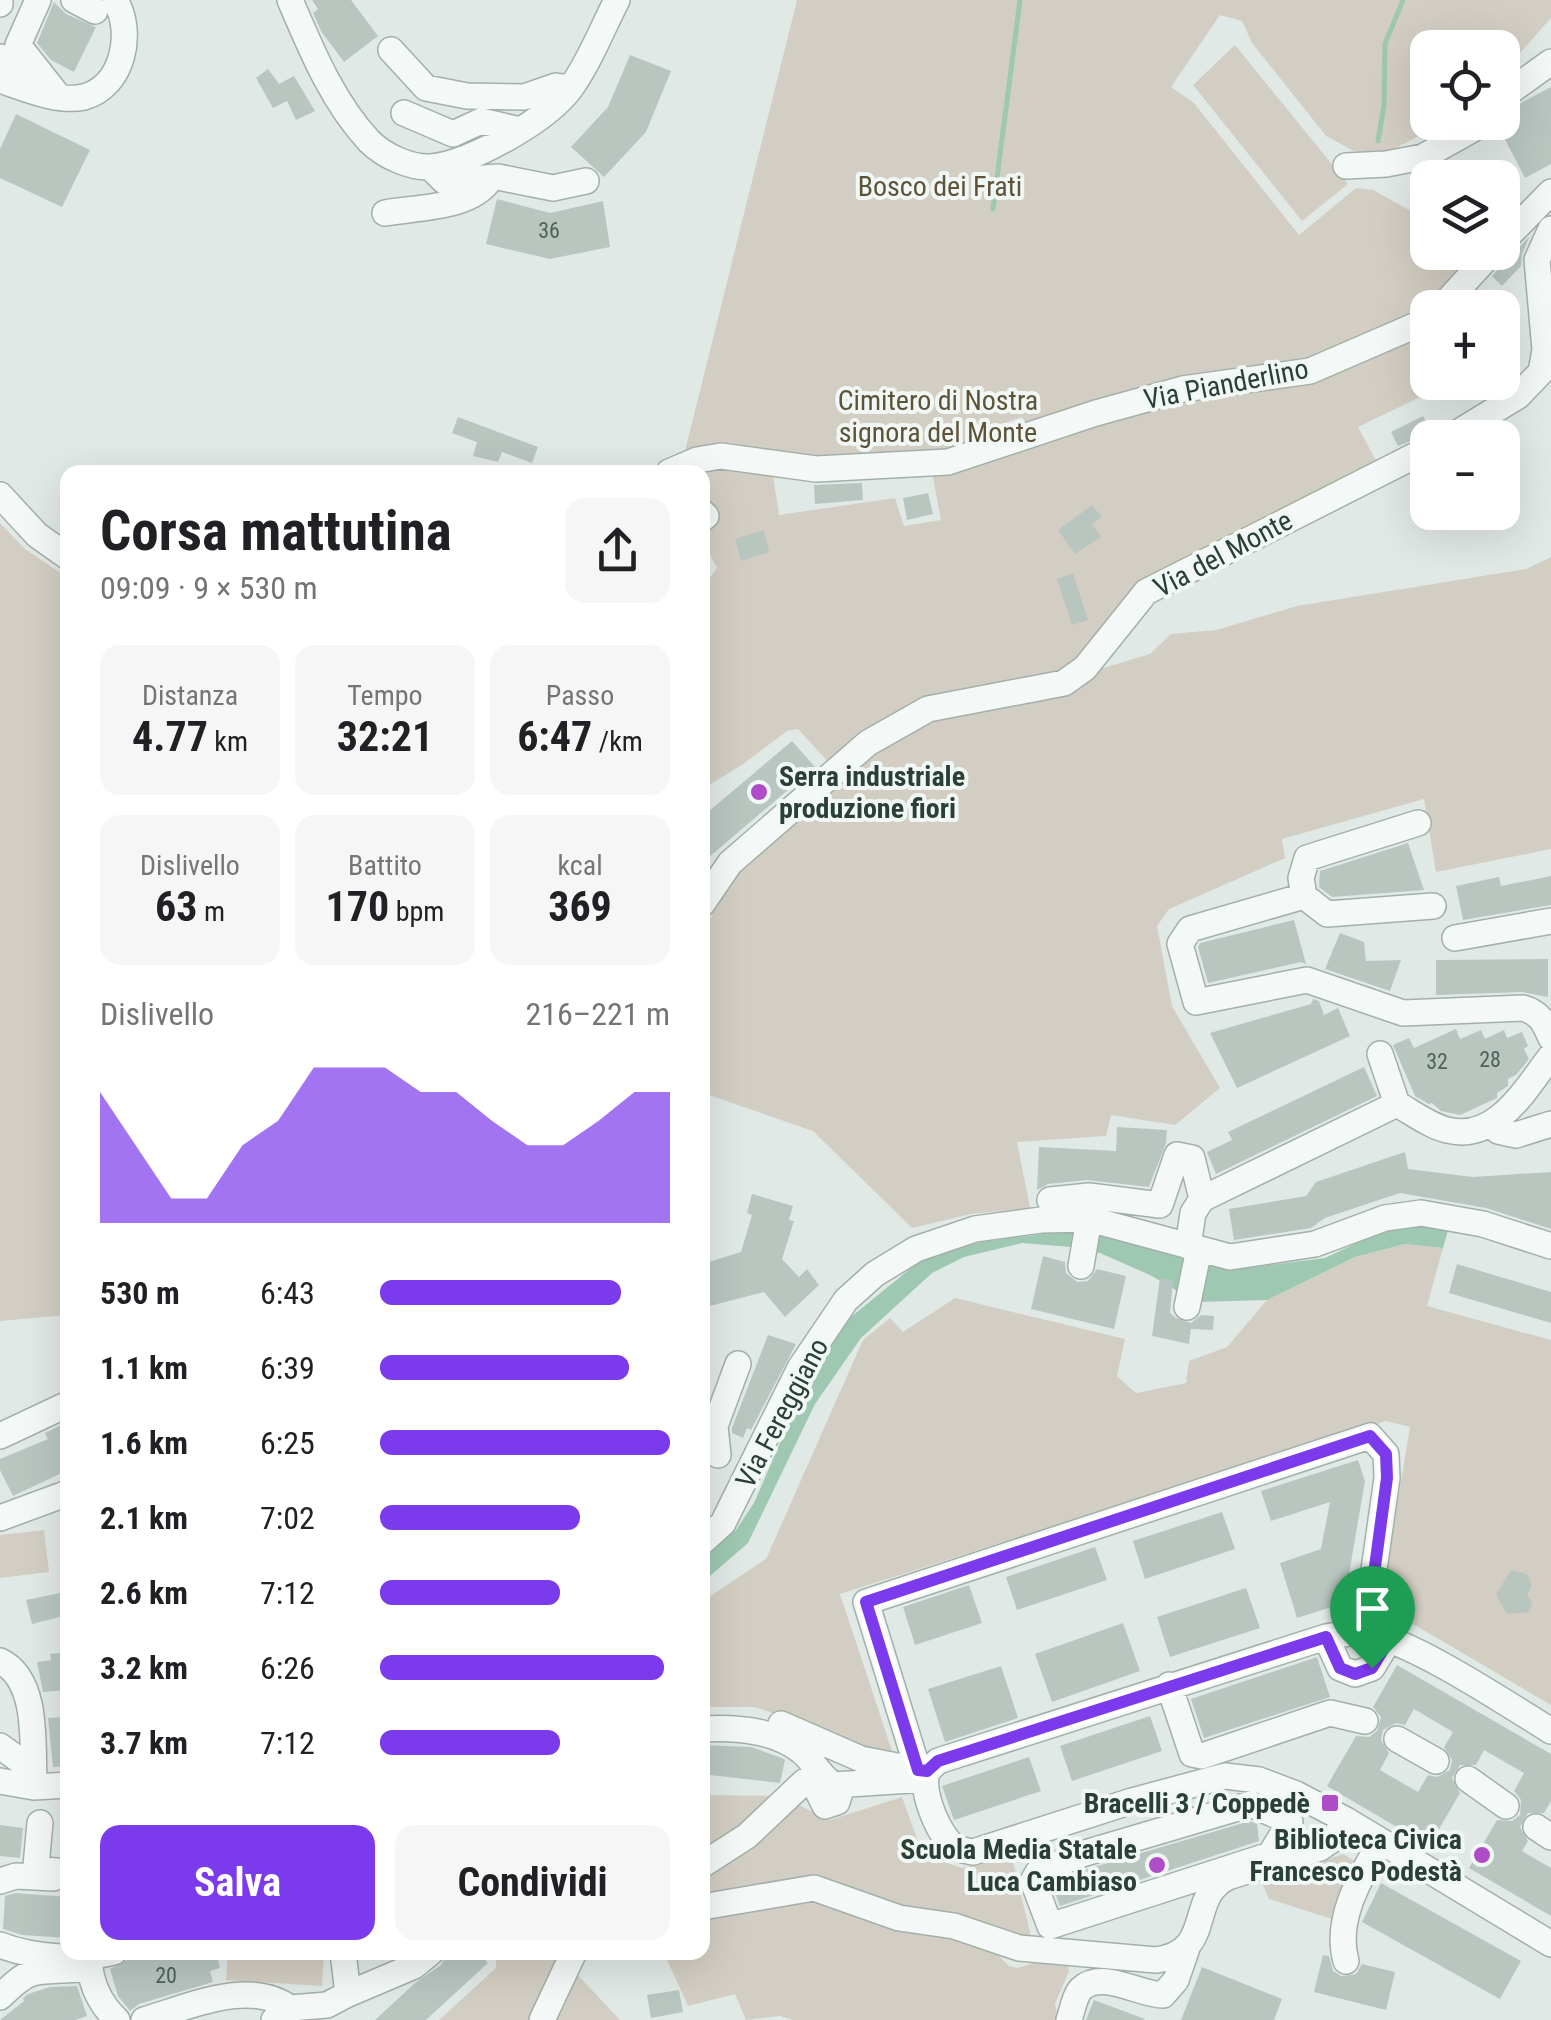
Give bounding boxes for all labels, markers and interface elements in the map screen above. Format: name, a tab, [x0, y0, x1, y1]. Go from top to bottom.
map controls	[1410, 30, 1520, 530]
button: locate	[1410, 30, 1520, 140]
button: layers	[1410, 160, 1520, 270]
park label: Bosco dei Frati	[858, 170, 1022, 203]
house number: 36	[538, 218, 560, 243]
button: +	[1410, 290, 1520, 400]
street label: Via Pianderlino	[1141, 352, 1311, 416]
park label: Cimitero di Nostra signora del Monte	[838, 384, 1038, 449]
button: −	[1410, 420, 1520, 530]
button: share	[565, 498, 670, 603]
text: Corsa mattutina	[100, 499, 452, 563]
street label: Via del Monte	[1148, 504, 1298, 604]
text: 09:09 · 9 × 530 m	[100, 569, 318, 607]
text: Distanza	[142, 679, 238, 712]
text: Tempo	[347, 679, 423, 712]
text: Passo	[546, 679, 614, 712]
text: 4.77	[132, 712, 208, 761]
text: 32:21	[337, 712, 433, 761]
text: 6:47	[517, 712, 592, 761]
text: km	[208, 725, 248, 758]
text: /km	[592, 725, 643, 758]
place label: Serra industriale produzione fiori	[779, 760, 965, 825]
marker: Serra industriale produzione fiori	[748, 781, 770, 803]
text: Dislivello	[140, 849, 240, 882]
text: Battito	[348, 849, 422, 882]
text: kcal	[557, 849, 603, 882]
text: 63	[155, 882, 197, 931]
text: 170	[326, 882, 389, 931]
text: 369	[548, 882, 612, 931]
text: m	[197, 895, 225, 928]
text: bpm	[389, 895, 444, 928]
text: Dislivello	[100, 995, 214, 1033]
text: 216–221 m	[525, 995, 670, 1033]
house number: 28	[1479, 1047, 1501, 1072]
house number: 32	[1426, 1049, 1448, 1074]
text: 530 m	[100, 1274, 180, 1312]
text: 6:43	[260, 1274, 315, 1312]
street label: Via Fereggiano	[729, 1333, 835, 1493]
text: 1.1 km	[100, 1349, 188, 1387]
text: 6:39	[260, 1349, 315, 1387]
text: 1.6 km	[100, 1424, 188, 1462]
text: 6:25	[260, 1424, 315, 1462]
text: 2.1 km	[100, 1499, 188, 1537]
text: 7:02	[260, 1499, 315, 1537]
pin	[1330, 1566, 1415, 1669]
text: 2.6 km	[100, 1574, 188, 1612]
text: 7:12	[260, 1574, 315, 1612]
icon: arrive	[1345, 1581, 1400, 1636]
text: 3.2 km	[100, 1649, 188, 1687]
text: 6:26	[260, 1649, 315, 1687]
text: 3.7 km	[100, 1724, 188, 1762]
text: 7:12	[260, 1724, 315, 1762]
place label: Bracelli 3 / Coppedè	[1084, 1787, 1310, 1820]
marker: Bracelli 3 / Coppedè	[1319, 1792, 1341, 1814]
place label: Biblioteca Civica Francesco Podestà	[1250, 1823, 1462, 1888]
button: Salva	[100, 1825, 375, 1940]
button: Condividi	[395, 1825, 670, 1940]
place label: Scuola Media Statale Luca Cambiaso	[900, 1833, 1137, 1898]
marker: Biblioteca Civica Francesco Podestà	[1471, 1844, 1493, 1866]
marker: Scuola Media Statale Luca Cambiaso	[1146, 1854, 1168, 1876]
house number: 20	[155, 1963, 177, 1988]

